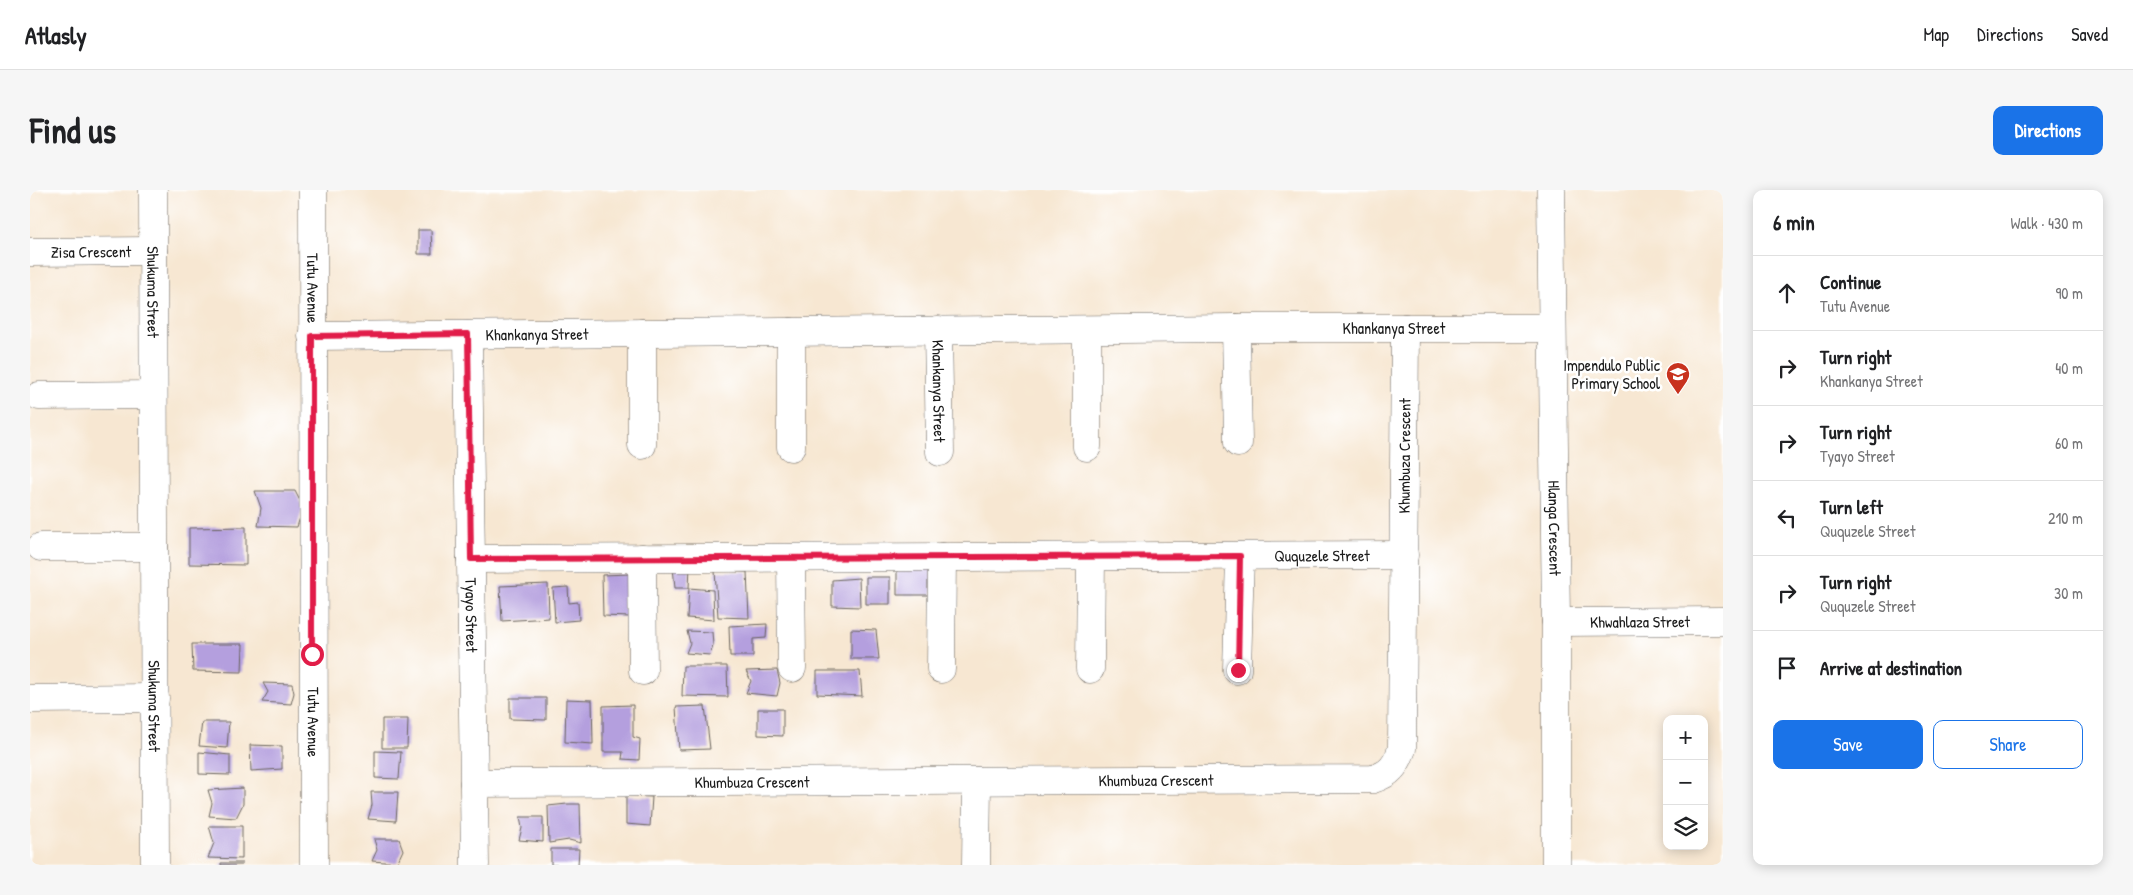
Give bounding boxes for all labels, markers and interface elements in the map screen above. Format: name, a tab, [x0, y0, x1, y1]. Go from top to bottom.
text: Atlasly	[25, 19, 87, 51]
text: Map	[1924, 22, 1949, 47]
text: Directions	[1977, 22, 2043, 47]
text: Saved	[2071, 22, 2108, 47]
button: Directions	[1993, 106, 2103, 155]
text: Find us	[30, 107, 116, 154]
text: 6 min	[1773, 208, 1815, 237]
text: Walk · 430 m	[2011, 212, 2083, 234]
street label: Zisa Crescent	[51, 240, 132, 263]
street label: Shukuma Street	[142, 246, 164, 338]
street label: Tutu Avenue	[302, 253, 324, 324]
text: Continue	[1820, 269, 1881, 295]
icon: ahead	[1773, 279, 1801, 307]
text: 90 m	[2055, 282, 2083, 304]
text: Tutu Avenue	[1820, 295, 1890, 317]
street label: Khankanya Street	[1343, 317, 1446, 339]
street label: Khankanya Street	[485, 323, 589, 345]
street label: Khankanya Street	[927, 339, 951, 443]
text: Turn right	[1820, 344, 1891, 370]
place label: Impendulo Public Primary School	[1563, 354, 1661, 394]
icon: right	[1773, 354, 1801, 382]
text: 40 m	[2055, 357, 2083, 379]
school or university icon: Impendulo Public Primary School	[1665, 361, 1691, 395]
text: Khankanya Street	[1820, 370, 1923, 392]
street label: Khumbuza Crescent	[1393, 398, 1416, 513]
text: Turn right	[1820, 419, 1891, 445]
icon: right	[1773, 429, 1801, 457]
text: 60 m	[2055, 432, 2083, 454]
text: Tyayo Street	[1820, 445, 1895, 467]
street label: Hlanga Crescent	[1543, 480, 1566, 576]
text: Turn left	[1820, 494, 1883, 520]
icon: left	[1773, 504, 1801, 532]
text: 210 m	[2048, 507, 2083, 529]
text: Ququzele Street	[1820, 520, 1915, 542]
street label: Ququzele Street	[1274, 544, 1370, 567]
text: Turn right	[1820, 569, 1891, 595]
street label: Tyayo Street	[460, 577, 483, 653]
icon: right	[1773, 579, 1801, 607]
text: 30 m	[2054, 582, 2083, 604]
text: Ququzele Street	[1820, 595, 1915, 617]
street label: Khwahlaza Street	[1590, 610, 1691, 633]
route start	[301, 643, 324, 666]
icon: arrive	[1773, 654, 1801, 682]
text: Arrive at destination	[1820, 655, 1962, 681]
route end	[1227, 659, 1250, 682]
street label: Shukuma Street	[143, 660, 166, 752]
street label: Tutu Avenue	[303, 687, 325, 758]
map controls	[1663, 715, 1708, 850]
button: +	[1663, 715, 1708, 760]
button: Save	[1773, 720, 1923, 769]
button: Share	[1933, 720, 2083, 769]
button: −	[1663, 760, 1708, 805]
street label: Khumbuza Crescent	[1098, 769, 1214, 791]
street label: Khumbuza Crescent	[694, 771, 810, 793]
button: layers	[1663, 805, 1708, 850]

